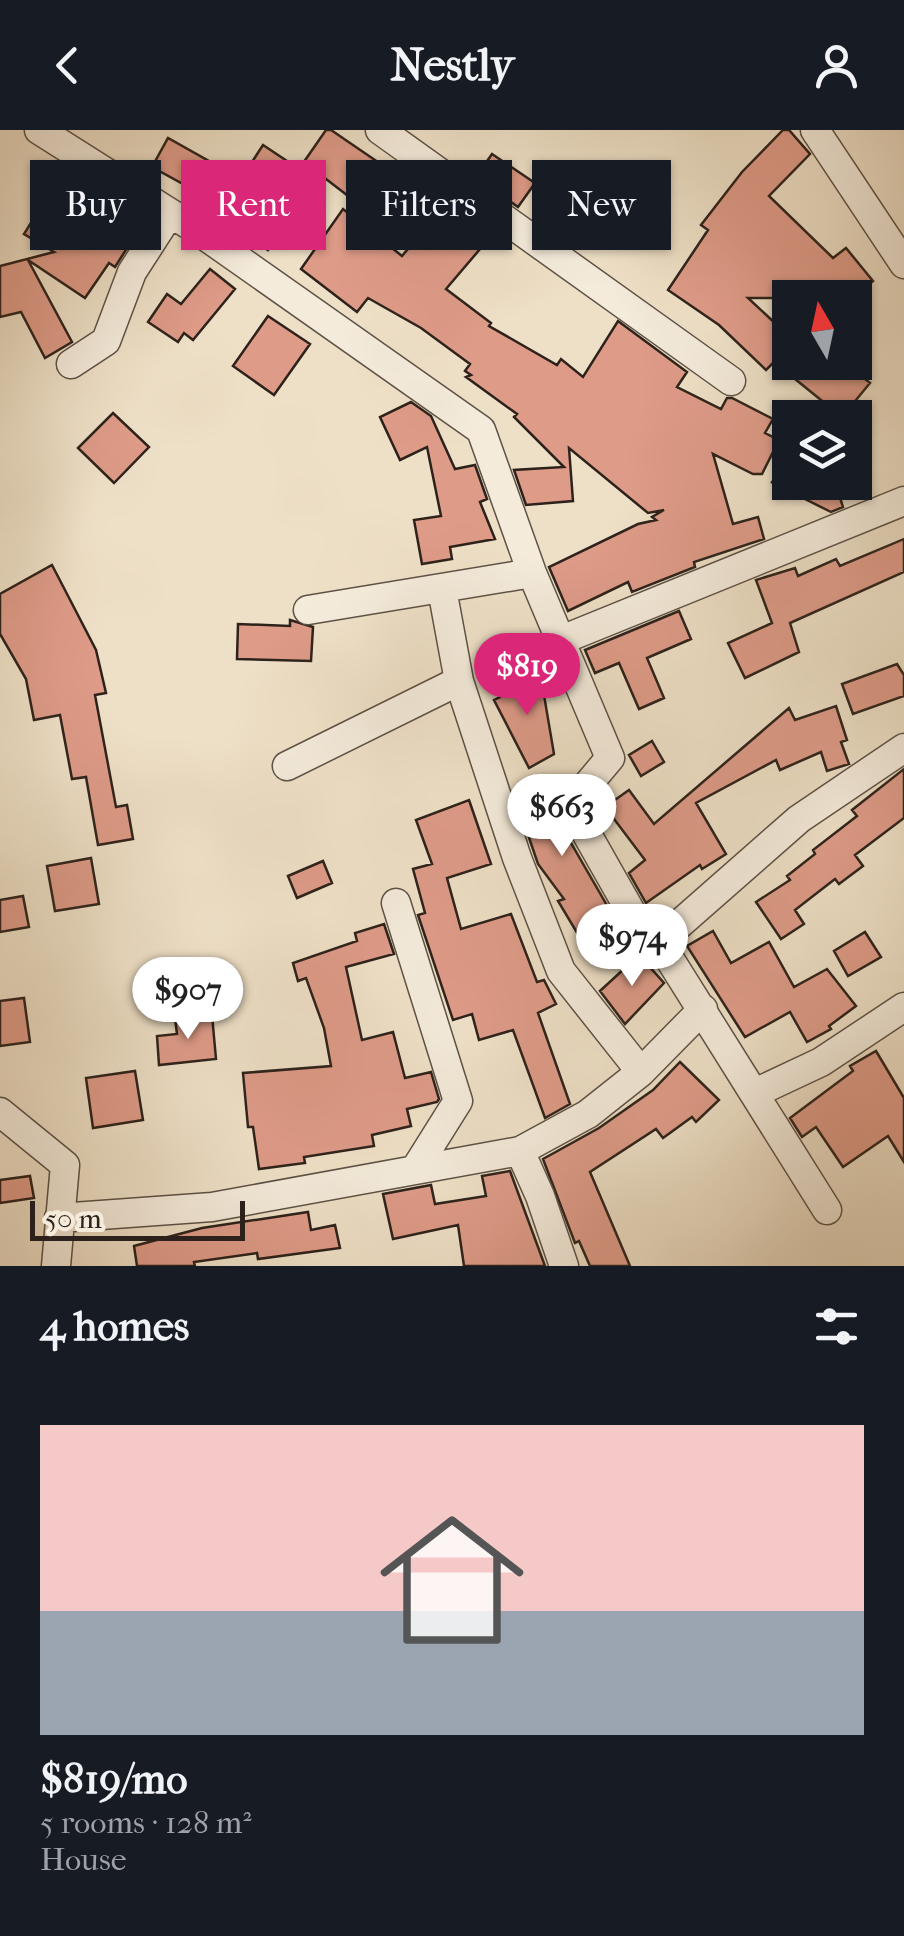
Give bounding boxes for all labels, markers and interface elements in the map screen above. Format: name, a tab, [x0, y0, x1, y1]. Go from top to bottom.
icon: back	[40, 38, 95, 93]
icon: person	[809, 38, 864, 93]
text: Nestly	[390, 39, 514, 92]
chip: Buy	[30, 160, 161, 250]
chip: Rent	[181, 160, 326, 250]
chip: Filters	[346, 160, 512, 250]
chip: New	[532, 160, 671, 250]
north arrow	[772, 280, 872, 380]
map controls	[772, 280, 872, 500]
button: layers	[772, 400, 872, 500]
pin: $819	[468, 633, 586, 718]
text: $819	[496, 647, 558, 684]
pin: $663	[503, 774, 621, 859]
text: $663	[529, 788, 595, 825]
pin: $974	[573, 904, 691, 989]
text: $974	[598, 918, 666, 955]
pin: $907	[129, 957, 247, 1042]
text: $907	[154, 971, 222, 1008]
scale bar	[30, 1196, 245, 1240]
text: 50 m	[45, 1202, 102, 1235]
icon: filters	[809, 1299, 864, 1354]
text: 4 homes	[40, 1302, 189, 1351]
icon: home	[362, 1490, 542, 1670]
text: $819/mo	[40, 1755, 188, 1804]
text: 5 rooms · 128 m²	[40, 1804, 251, 1841]
text: House	[40, 1841, 127, 1878]

